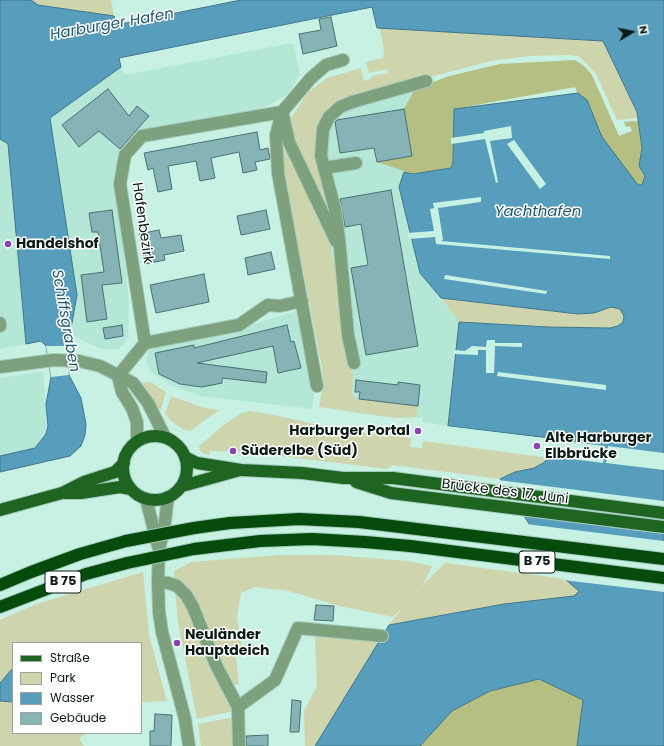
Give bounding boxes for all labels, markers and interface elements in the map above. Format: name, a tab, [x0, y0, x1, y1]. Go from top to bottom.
water label: Harburger Hafen	[49, 5, 175, 45]
north arrow	[612, 12, 652, 52]
text: N	[635, 24, 652, 35]
street label: Hafenbezirk	[128, 181, 156, 265]
water label: Yachthafen	[495, 203, 581, 221]
place label: Handelshof	[16, 236, 99, 252]
marker: Handelshof	[3, 239, 13, 249]
water label: Schiffsgraben	[47, 268, 83, 374]
place label: Harburger Portal	[289, 423, 410, 439]
marker: Harburger Portal	[413, 426, 423, 436]
place label: Alte Harburger Elbbrücke	[545, 430, 652, 462]
marker: Alte Harburger Elbbrücke	[532, 441, 542, 451]
place label: Süderelbe (Süd)	[241, 443, 358, 459]
marker: Süderelbe (Süd)	[228, 446, 238, 456]
street label: Brücke des 17. Juni	[441, 476, 569, 508]
road number: B 75	[519, 551, 555, 573]
road number: B 75	[45, 571, 81, 593]
place label: Neuländer Hauptdeich	[185, 627, 270, 660]
marker: Neuländer Hauptdeich	[172, 638, 182, 648]
legend	[12, 642, 142, 734]
text: Straße	[50, 649, 90, 666]
text: Park	[50, 669, 76, 686]
text: Wasser	[50, 689, 94, 706]
text: Gebäude	[50, 709, 106, 726]

